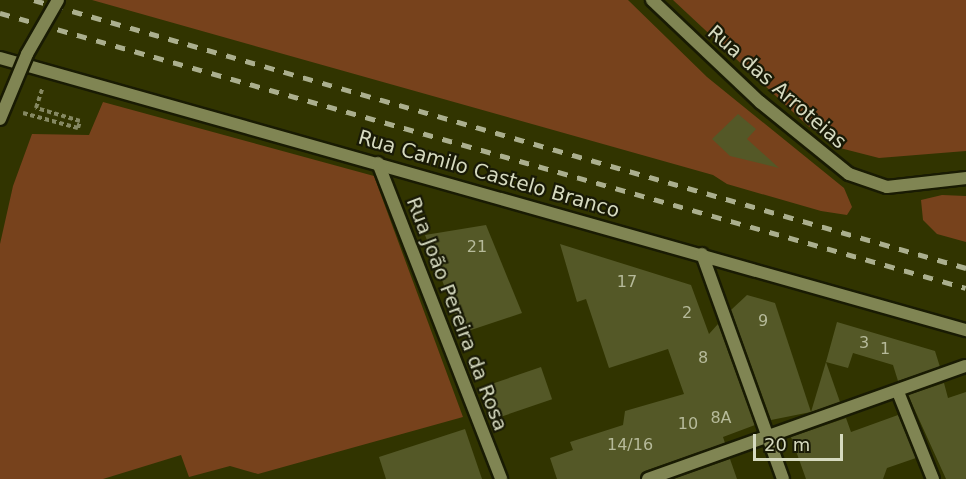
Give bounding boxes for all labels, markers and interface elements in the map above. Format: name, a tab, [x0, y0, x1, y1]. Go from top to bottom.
street label: Rua das Arroteias	[703, 20, 851, 154]
street label: Rua Camilo Castelo Branco	[356, 125, 622, 223]
street label: Rua João Pereira da Rosa	[401, 194, 513, 434]
house number: 21	[467, 237, 487, 257]
house number: 17	[617, 272, 637, 292]
house number: 2	[682, 303, 692, 323]
house number: 9	[758, 311, 768, 331]
house number: 3	[859, 333, 869, 353]
house number: 1	[880, 339, 890, 359]
house number: 8	[698, 348, 708, 368]
house number: 8A	[710, 408, 732, 428]
house number: 10	[678, 414, 698, 434]
scale bar	[756, 422, 846, 460]
text: 20 m	[764, 434, 810, 455]
house number: 14/16	[607, 435, 653, 455]

